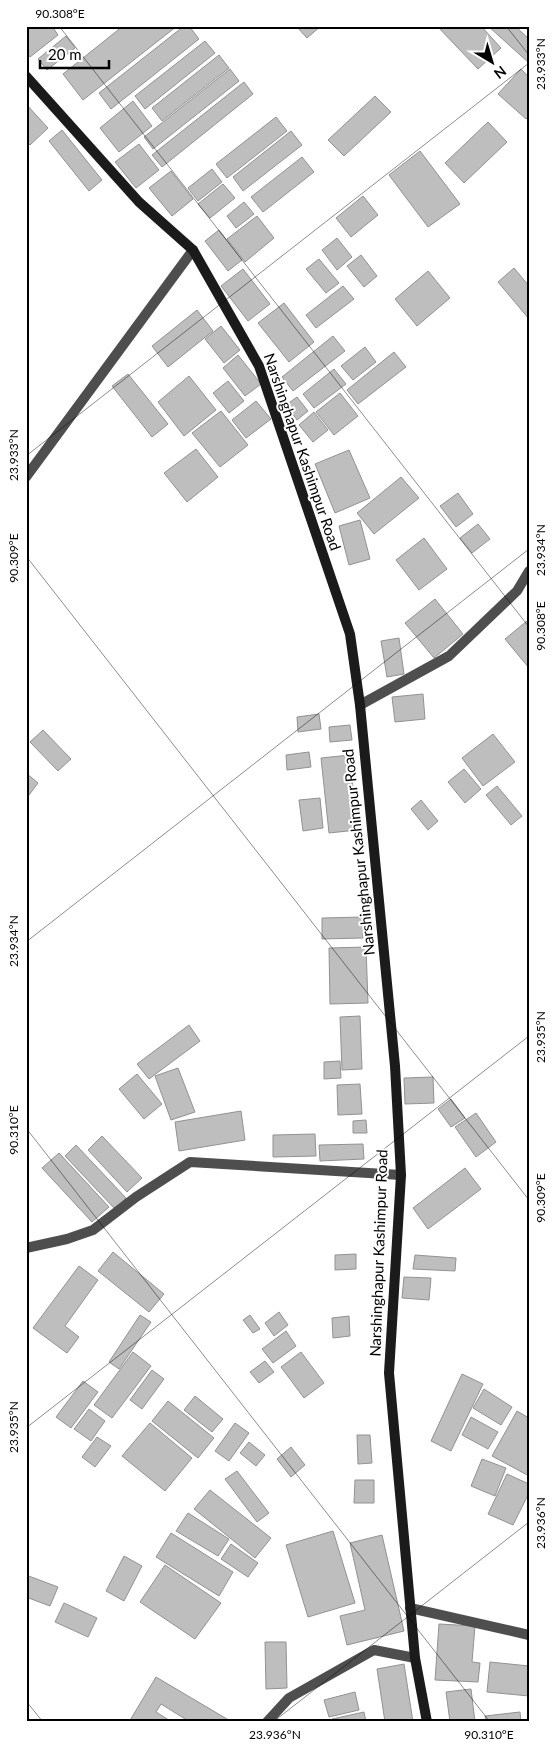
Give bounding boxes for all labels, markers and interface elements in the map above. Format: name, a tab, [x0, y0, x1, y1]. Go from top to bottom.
text: 90.308°E	[35, 6, 85, 21]
scale bar	[40, 38, 109, 70]
north arrow	[468, 38, 518, 88]
text: 23.933°N	[533, 38, 548, 90]
text: 20 m	[48, 45, 82, 63]
text: N	[491, 63, 510, 83]
street label: Narshinghapur Kashimpur Road	[261, 351, 345, 553]
text: 23.933°N	[6, 429, 21, 481]
text: 23.934°N	[533, 524, 548, 576]
text: 90.309°E	[6, 533, 21, 583]
text: 90.308°E	[533, 601, 548, 651]
street label: Narshinghapur Kashimpur Road	[338, 748, 378, 956]
text: 23.934°N	[6, 915, 21, 967]
text: 23.935°N	[533, 1011, 548, 1063]
text: 90.310°E	[6, 1105, 21, 1155]
street label: Narshinghapur Kashimpur Road	[365, 1149, 391, 1357]
text: 90.309°E	[533, 1173, 548, 1223]
text: 23.935°N	[6, 1401, 21, 1453]
text: 23.936°N	[533, 1497, 548, 1549]
text: 23.936°N	[249, 1727, 301, 1742]
text: 90.310°E	[464, 1727, 514, 1742]

